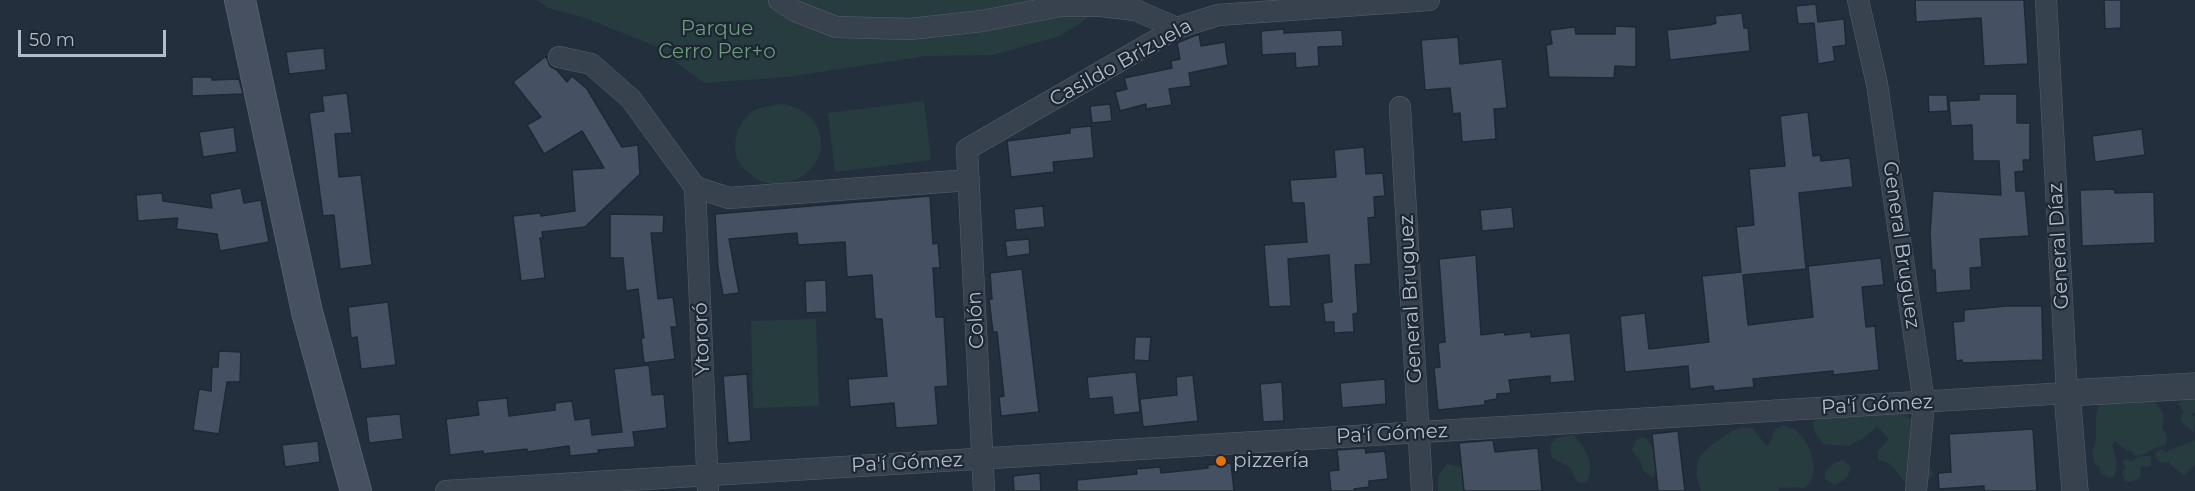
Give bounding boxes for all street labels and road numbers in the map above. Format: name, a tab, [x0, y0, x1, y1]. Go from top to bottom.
street label: Casildo Brizuela	[1046, 14, 1196, 112]
street label: General Bruguez	[1877, 160, 1925, 330]
street label: General Díaz	[2044, 182, 2074, 310]
street label: General Bruguez	[1395, 214, 1427, 384]
street label: Colón	[963, 291, 989, 349]
street label: Ytororó	[689, 302, 715, 376]
street label: Pa'í Gómez	[1820, 390, 1934, 420]
street label: Pa'í Gómez	[1335, 419, 1449, 449]
street label: Pa'í Gómez	[850, 448, 964, 478]

